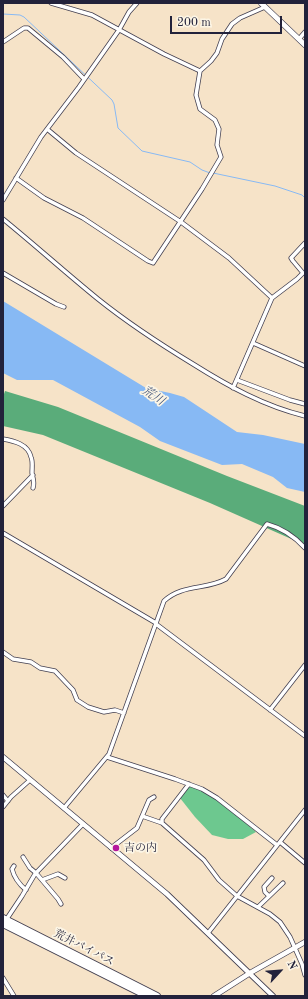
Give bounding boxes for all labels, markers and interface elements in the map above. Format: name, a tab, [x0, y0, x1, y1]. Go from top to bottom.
scale bar	[172, 8, 284, 34]
text: 200 m	[177, 17, 211, 29]
water label: 荒川	[139, 383, 167, 409]
place label: 吉の内	[124, 841, 157, 855]
marker: 吉の内	[111, 843, 121, 853]
street label: 荒井バイパス	[52, 927, 116, 969]
north arrow	[260, 951, 300, 991]
text: N	[284, 959, 298, 972]

